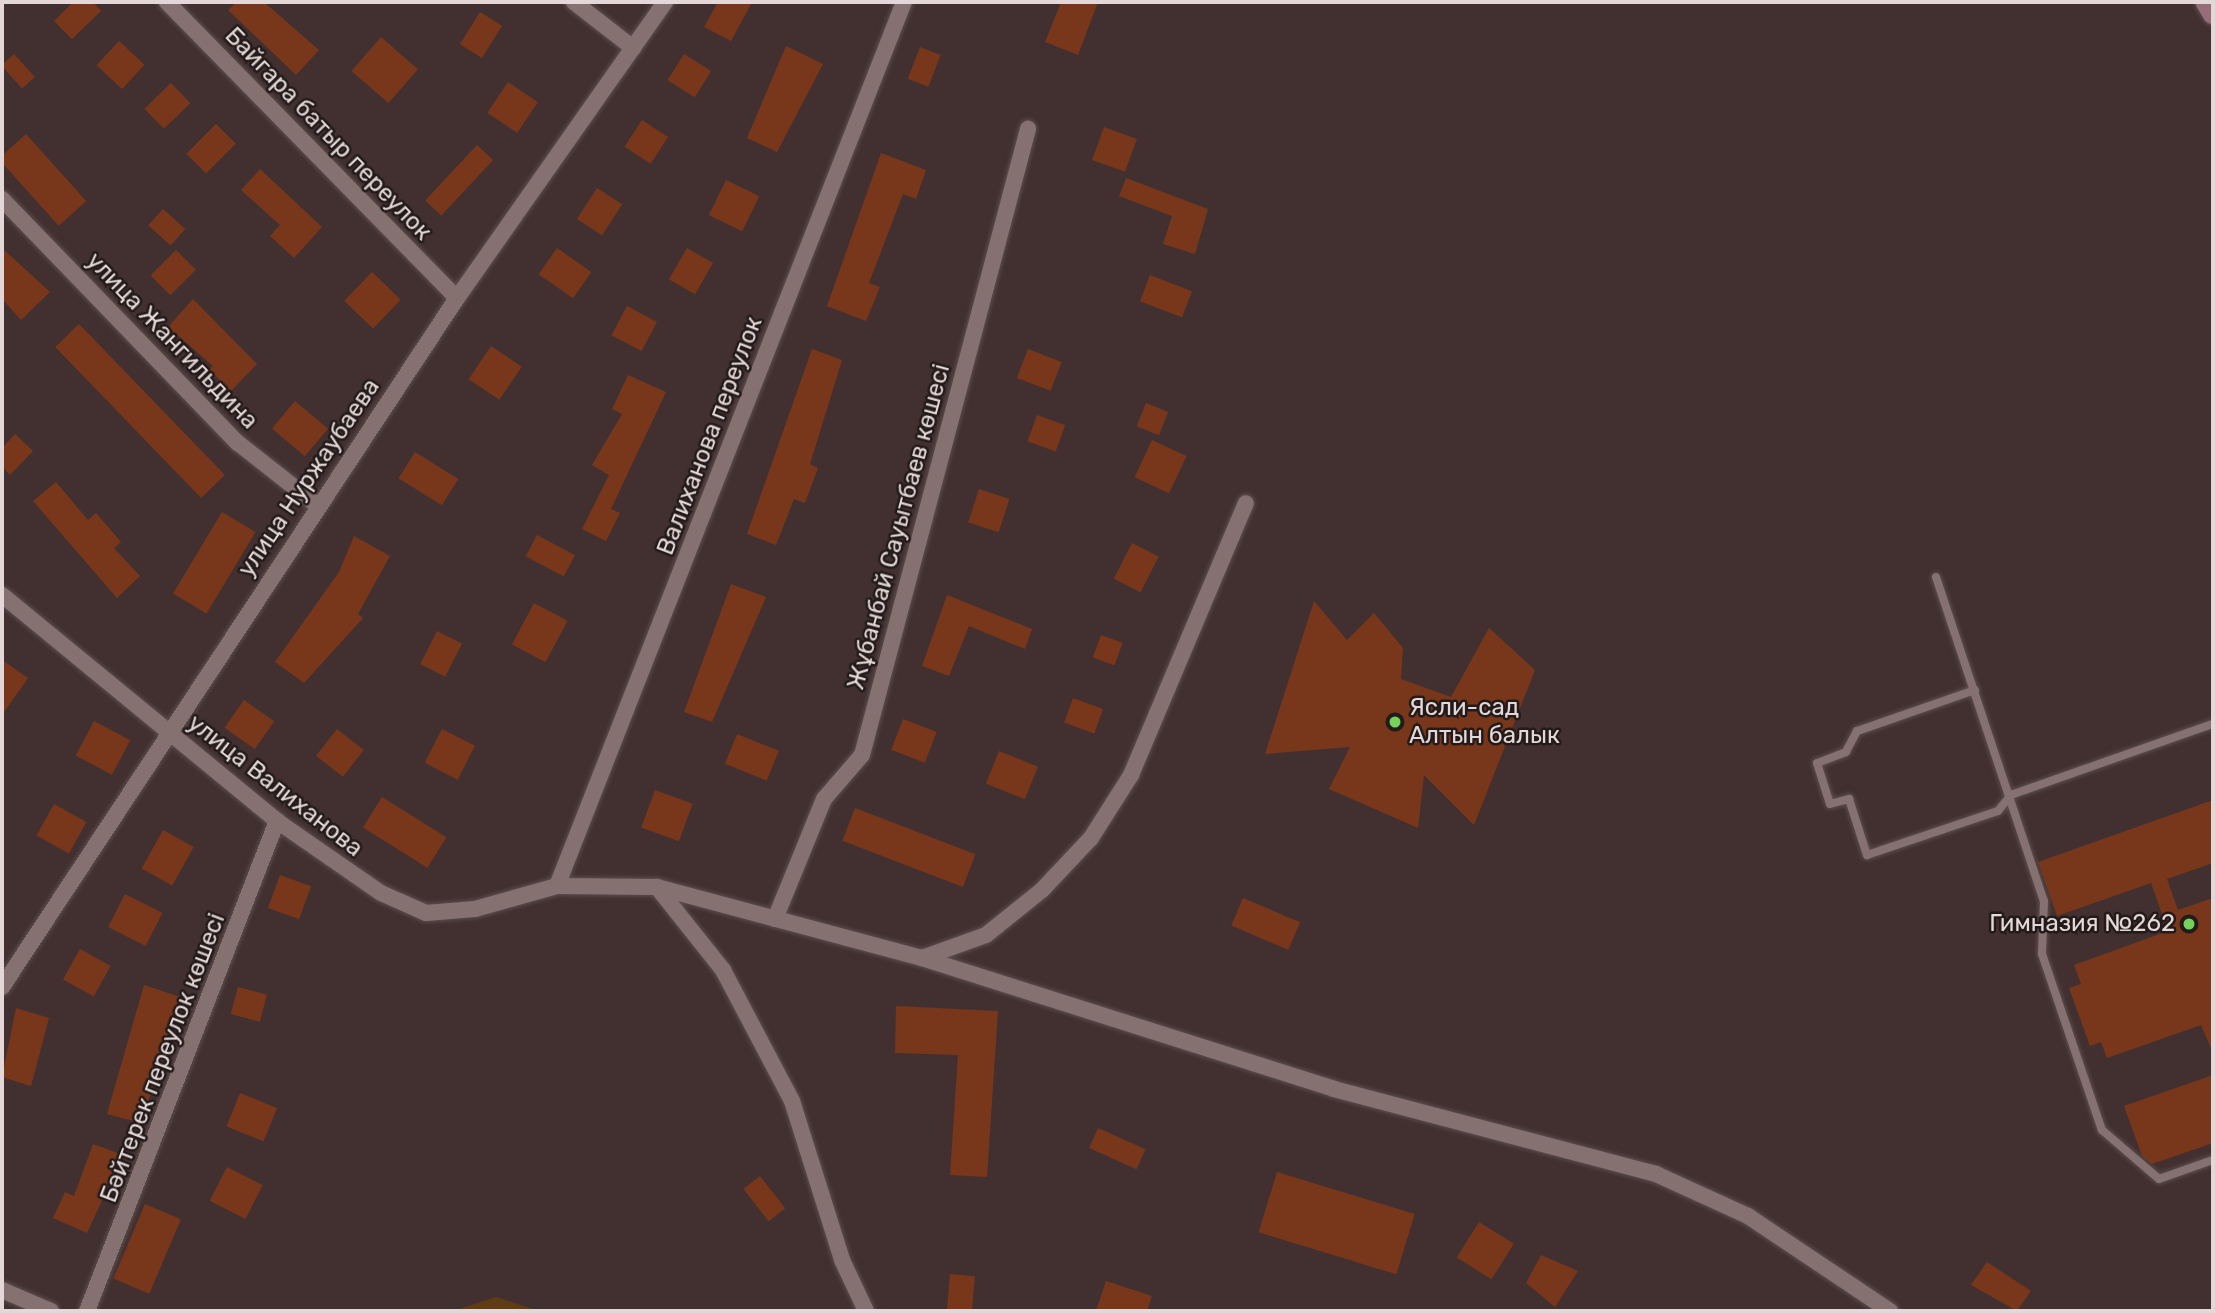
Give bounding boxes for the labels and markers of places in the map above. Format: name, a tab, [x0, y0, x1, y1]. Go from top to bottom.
place label: Ясли-сад Алтын балык	[1409, 694, 1560, 750]
marker: Ясли-сад Алтын балык	[1387, 714, 1403, 730]
place label: Гимназия №262	[1989, 910, 2175, 938]
marker: Гимназия №262	[2181, 916, 2197, 932]

